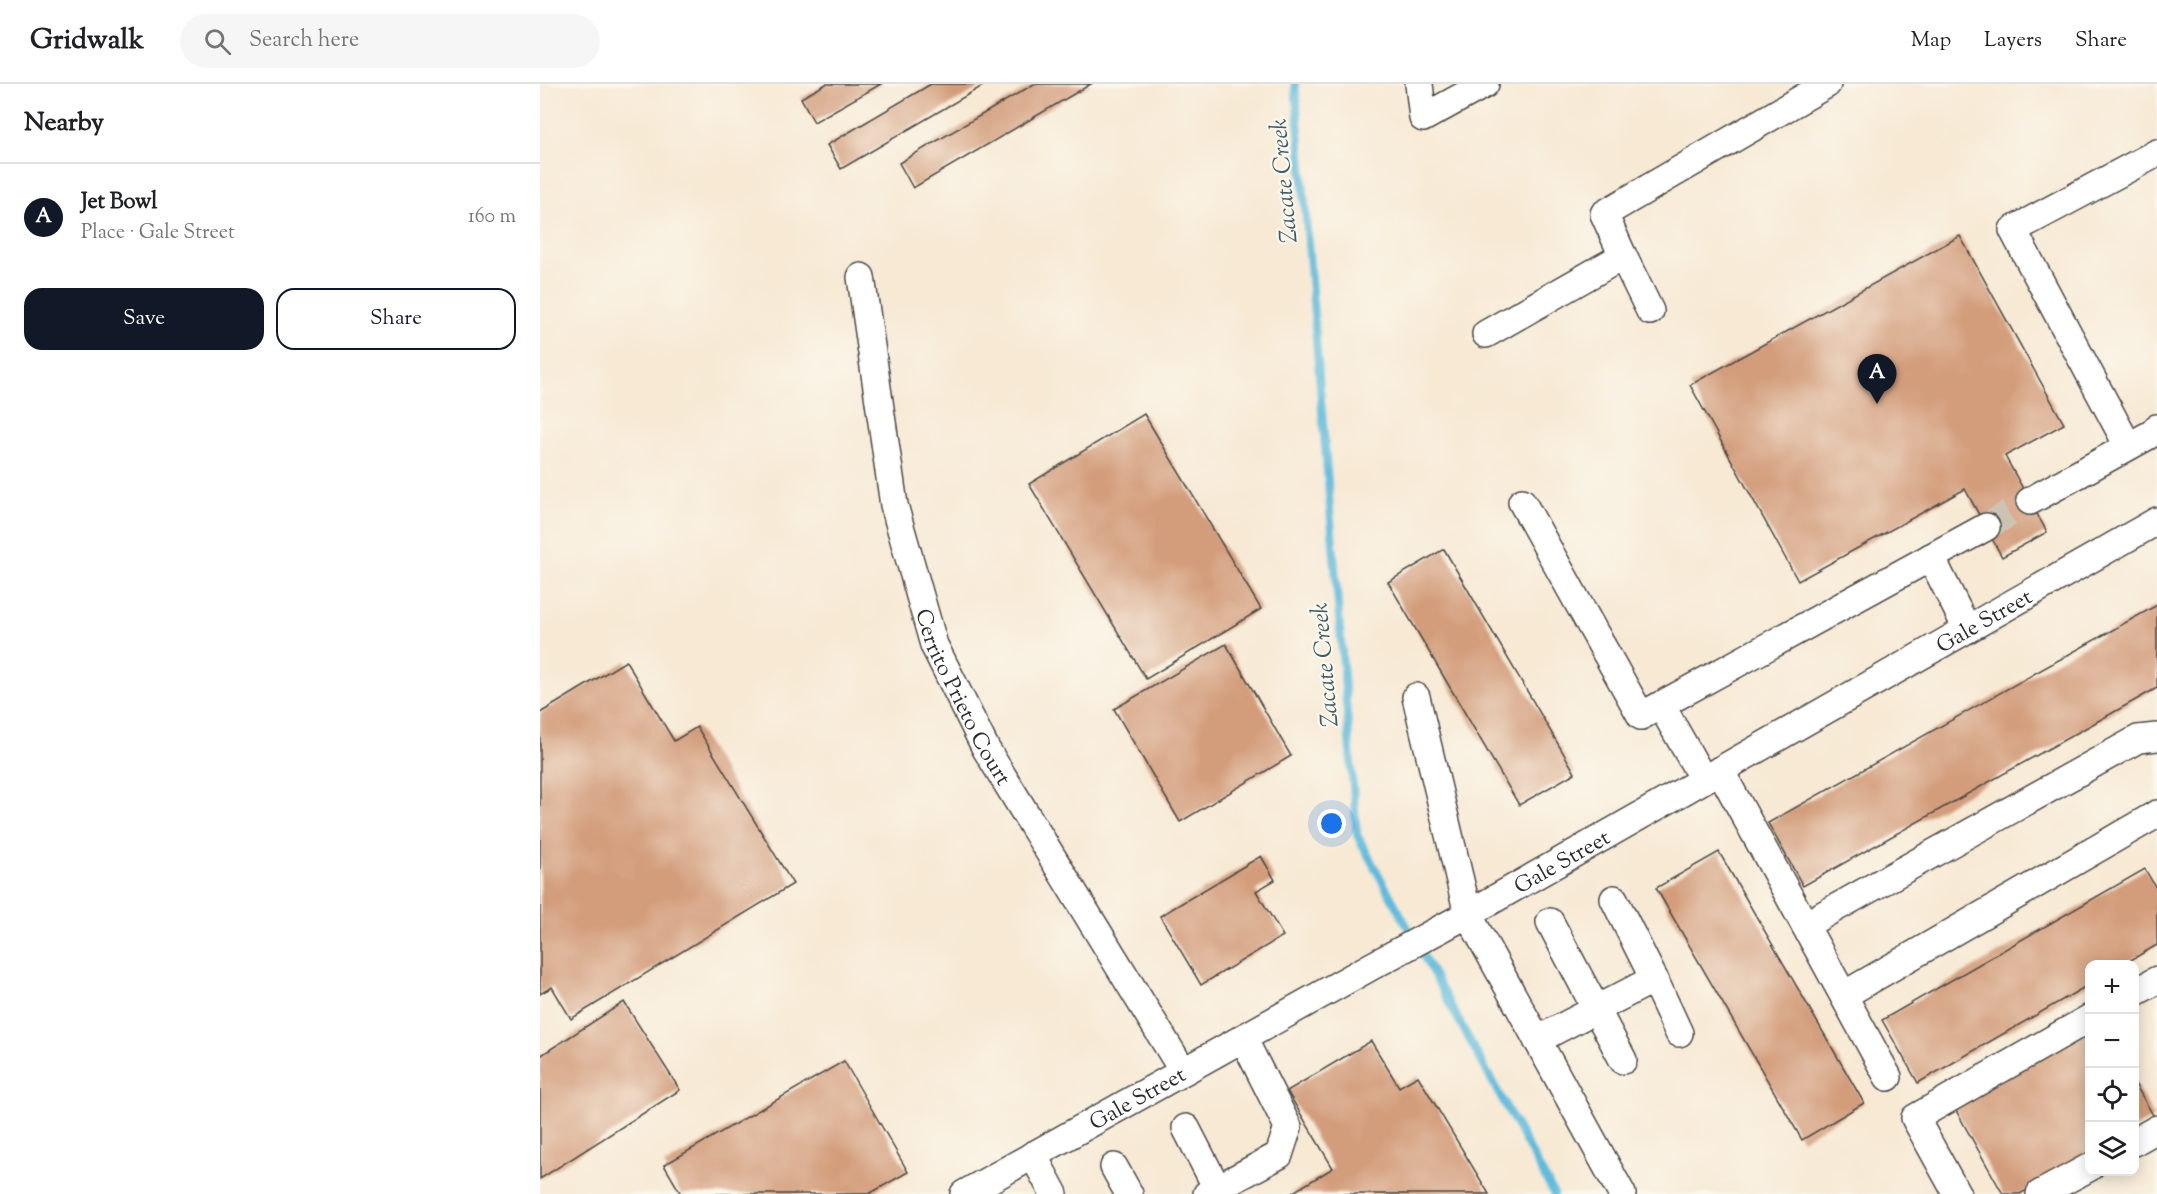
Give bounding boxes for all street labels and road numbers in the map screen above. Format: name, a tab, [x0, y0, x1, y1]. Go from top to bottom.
street label: Gale Street	[1931, 582, 2039, 663]
street label: Cerrito Prieto Court	[905, 605, 1018, 793]
street label: Gale Street	[1509, 823, 1617, 904]
street label: Gale Street	[1084, 1060, 1193, 1140]

